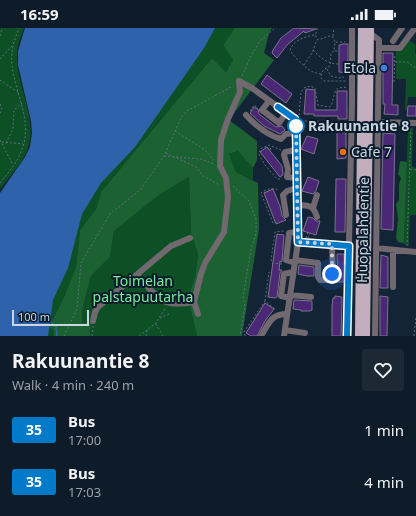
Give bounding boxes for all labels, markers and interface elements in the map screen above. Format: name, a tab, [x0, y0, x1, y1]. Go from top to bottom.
text: 16:59	[20, 4, 59, 24]
place label: Etola	[343, 58, 376, 77]
marker: Etola	[379, 63, 389, 73]
place label: Rakuunantie 8	[308, 116, 409, 135]
marker: Rakuunantie 8	[287, 117, 305, 135]
place label: Cafe 7	[351, 142, 392, 161]
marker: Cafe 7	[338, 147, 348, 157]
street label: Huopalahdentie	[352, 177, 373, 283]
your location	[322, 264, 342, 284]
park label: Toimelan palstapuutarha	[93, 271, 193, 306]
scale bar	[12, 308, 89, 327]
text: 100 m	[18, 309, 50, 324]
text: Rakuunantie 8	[12, 348, 149, 374]
button: heart	[362, 349, 404, 391]
text: Walk · 4 min · 240 m	[12, 376, 134, 394]
text: Bus	[68, 411, 95, 431]
text: 35	[26, 420, 42, 439]
text: 1 min	[364, 420, 404, 440]
text: 17:00	[68, 431, 101, 449]
text: Bus	[68, 463, 95, 483]
text: 35	[26, 472, 42, 491]
text: 4 min	[364, 472, 404, 492]
text: 17:03	[68, 483, 101, 501]

